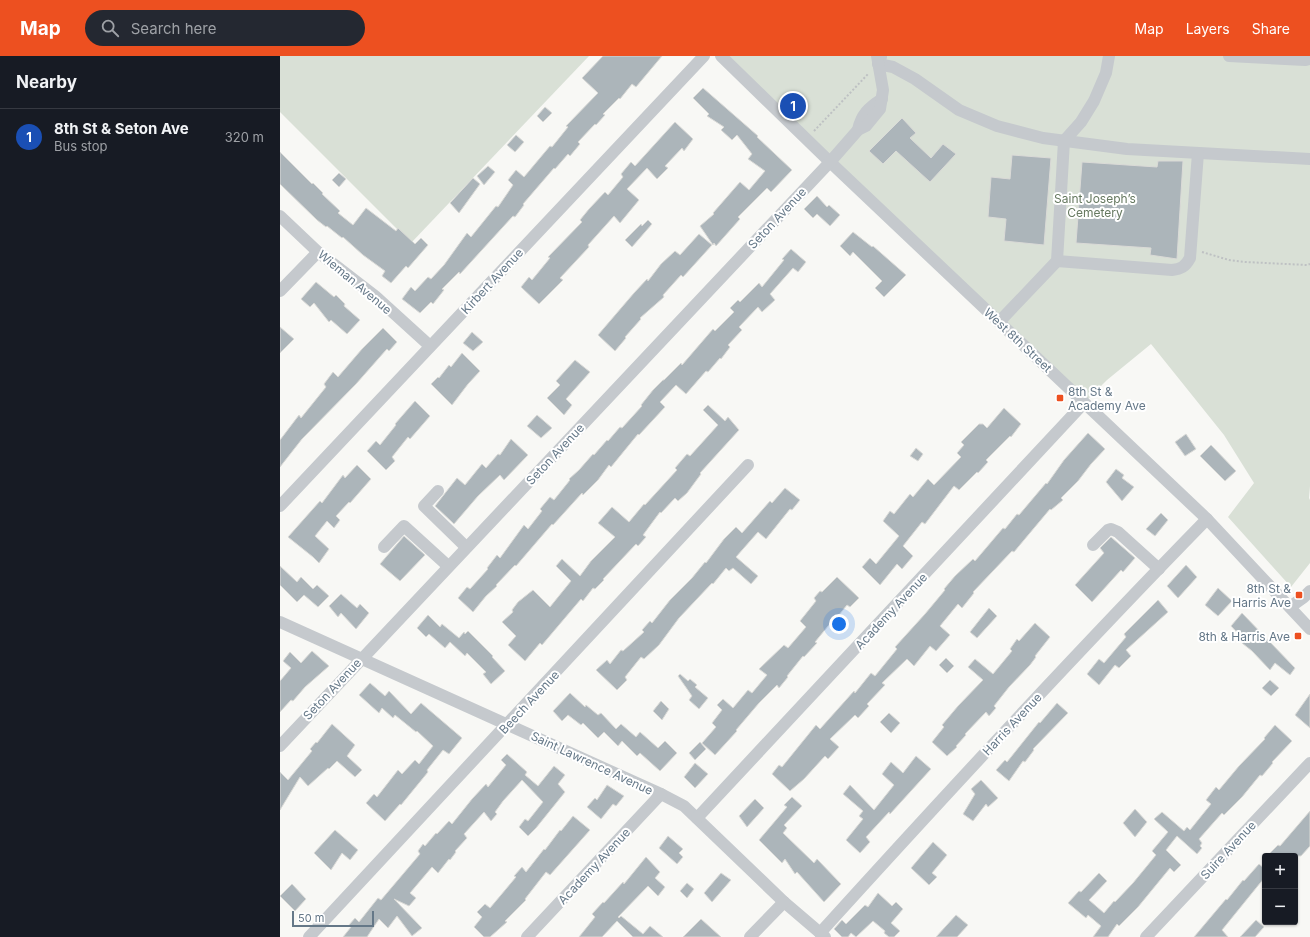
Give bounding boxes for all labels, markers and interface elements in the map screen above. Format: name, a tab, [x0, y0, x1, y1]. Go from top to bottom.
search box	[85, 10, 365, 46]
text: Map	[20, 17, 61, 40]
icon: search	[99, 17, 121, 39]
text: Search here	[131, 19, 216, 38]
text: Map	[1135, 20, 1164, 37]
text: Layers	[1186, 20, 1230, 37]
text: Share	[1252, 20, 1290, 37]
text: Nearby	[16, 72, 77, 92]
pin: 1	[780, 91, 806, 121]
text: 8th St & Seton Ave	[54, 119, 189, 138]
text: 1	[26, 129, 32, 145]
text: 320 m	[225, 129, 264, 145]
text: Bus stop	[54, 138, 107, 154]
street label: Seton Avenue	[745, 184, 809, 252]
park label: Saint Joseph’s Cemetery	[1054, 191, 1136, 220]
street label: Kirbert Avenue	[458, 245, 526, 317]
street label: Wieman Avenue	[315, 247, 395, 317]
street label: West 8th Street	[981, 305, 1055, 375]
place label: 8th St & Academy Ave	[1068, 384, 1146, 413]
marker: 8th St & Academy Ave	[1055, 393, 1065, 403]
street label: Seton Avenue	[523, 420, 587, 488]
street label: Academy Avenue	[852, 570, 930, 652]
place label: 8th St & Harris Ave	[1232, 581, 1291, 610]
marker: 8th St & Harris Ave	[1294, 590, 1304, 600]
your location	[829, 614, 849, 634]
place label: 8th & Harris Ave	[1198, 629, 1290, 644]
marker: 8th & Harris Ave	[1293, 631, 1303, 641]
street label: Seton Avenue	[300, 655, 364, 723]
street label: Beech Avenue	[496, 667, 562, 737]
street label: Harris Avenue	[979, 690, 1045, 758]
street label: Saint Lawrence Avenue	[529, 728, 655, 798]
street label: Suire Avenue	[1197, 818, 1259, 882]
street label: Academy Avenue	[555, 825, 633, 907]
map controls	[1262, 853, 1298, 925]
button: +	[1262, 853, 1298, 889]
button: −	[1262, 889, 1298, 925]
scale bar	[292, 909, 374, 928]
text: 50 m	[298, 911, 324, 925]

